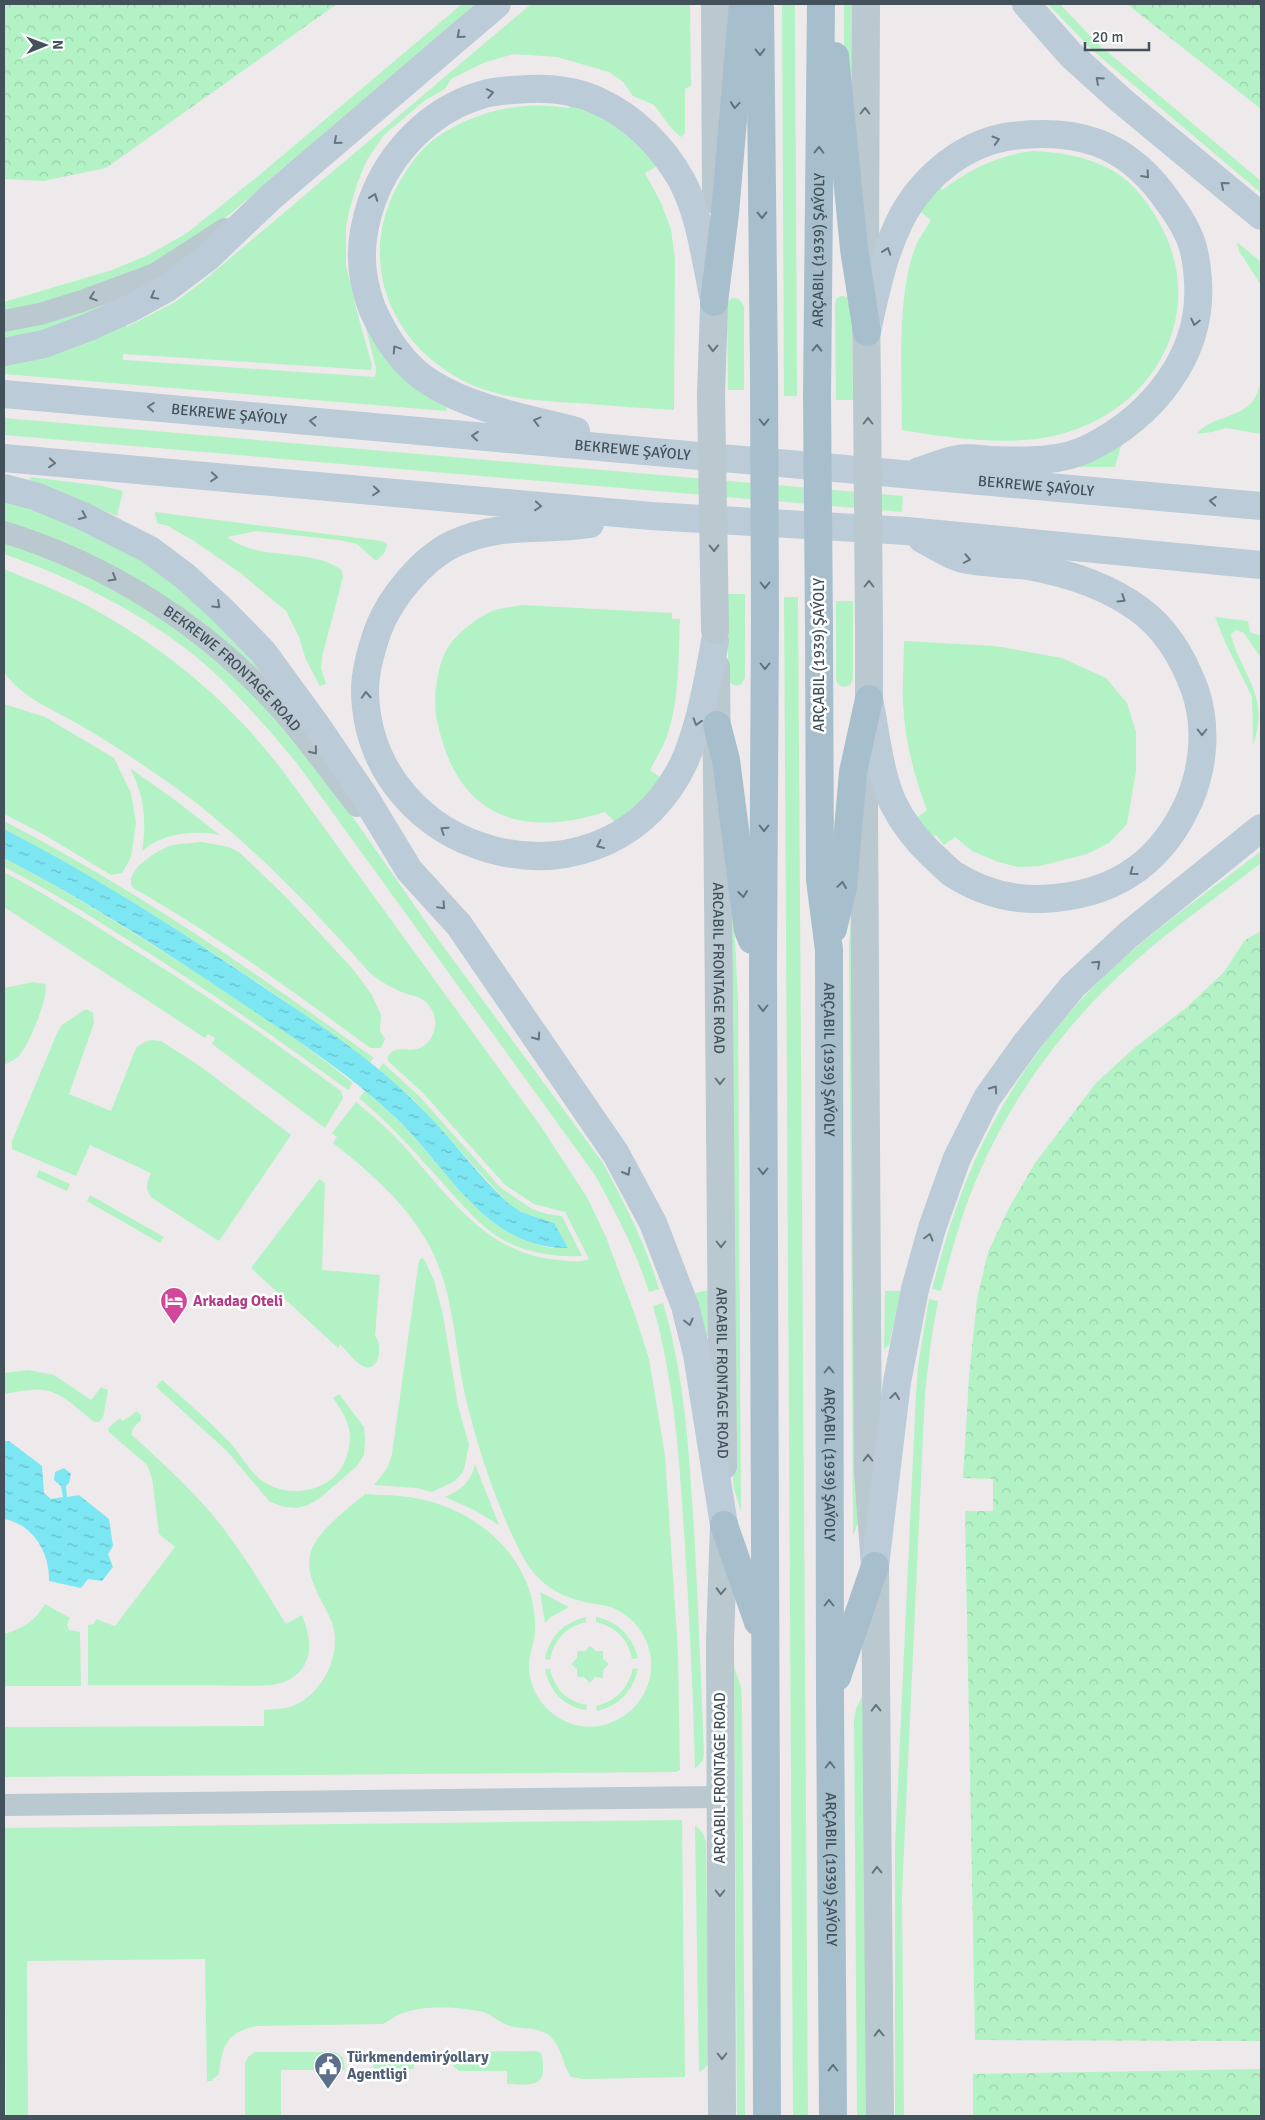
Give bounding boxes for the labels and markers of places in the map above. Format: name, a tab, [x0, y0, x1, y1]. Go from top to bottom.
hotel icon: Arkadag Oteli	[159, 1286, 189, 1325]
place label: Arkadag Oteli	[193, 1292, 283, 1310]
place label: Türkmendemirýollary Agentligi	[347, 2048, 489, 2083]
public building icon: Türkmendemirýollary Agentligi	[313, 2051, 343, 2090]

